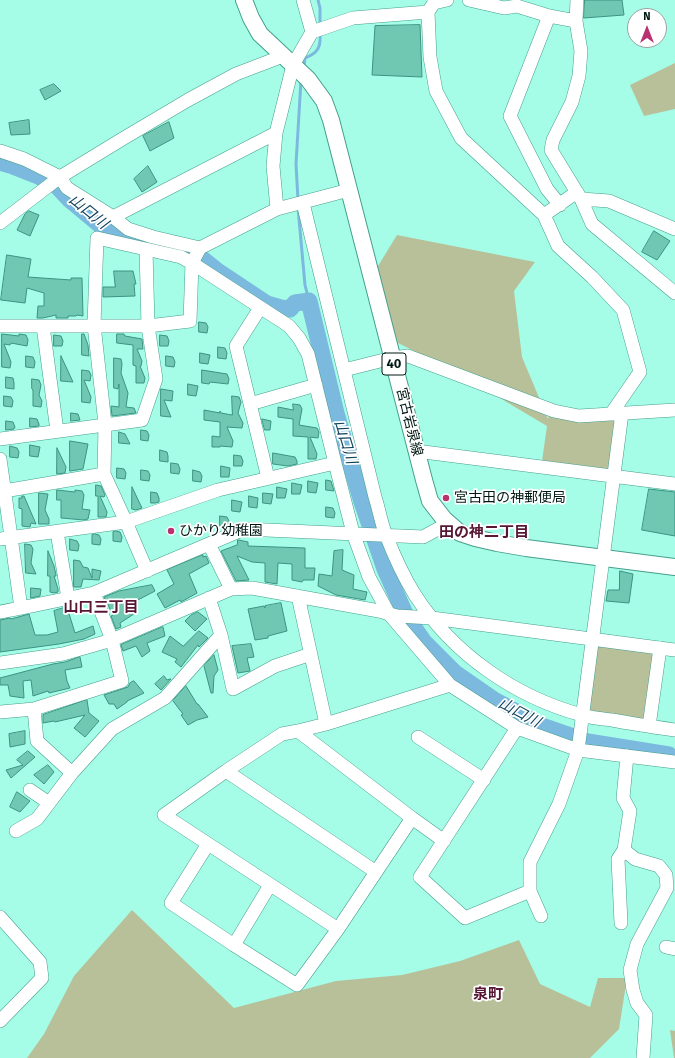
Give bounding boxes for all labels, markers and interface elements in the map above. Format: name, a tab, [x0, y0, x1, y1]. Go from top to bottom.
north arrow	[627, 8, 667, 48]
text: N	[643, 10, 651, 23]
water label: 山口川	[65, 191, 111, 233]
road number: 40	[382, 353, 406, 375]
street label: 宮古岩泉線	[392, 386, 426, 458]
water label: 山口川	[330, 418, 360, 466]
place label: 宮古田の神郵便局	[454, 490, 566, 506]
marker: 宮古田の神郵便局	[441, 493, 451, 503]
place label: ひかり幼稚園	[179, 523, 263, 539]
district label: 田の神二丁目	[439, 524, 529, 542]
marker: ひかり幼稚園	[166, 526, 176, 536]
district label: 山口三丁目	[64, 599, 138, 617]
water label: 山口川	[495, 694, 543, 732]
district label: 泉町	[473, 986, 503, 1004]

